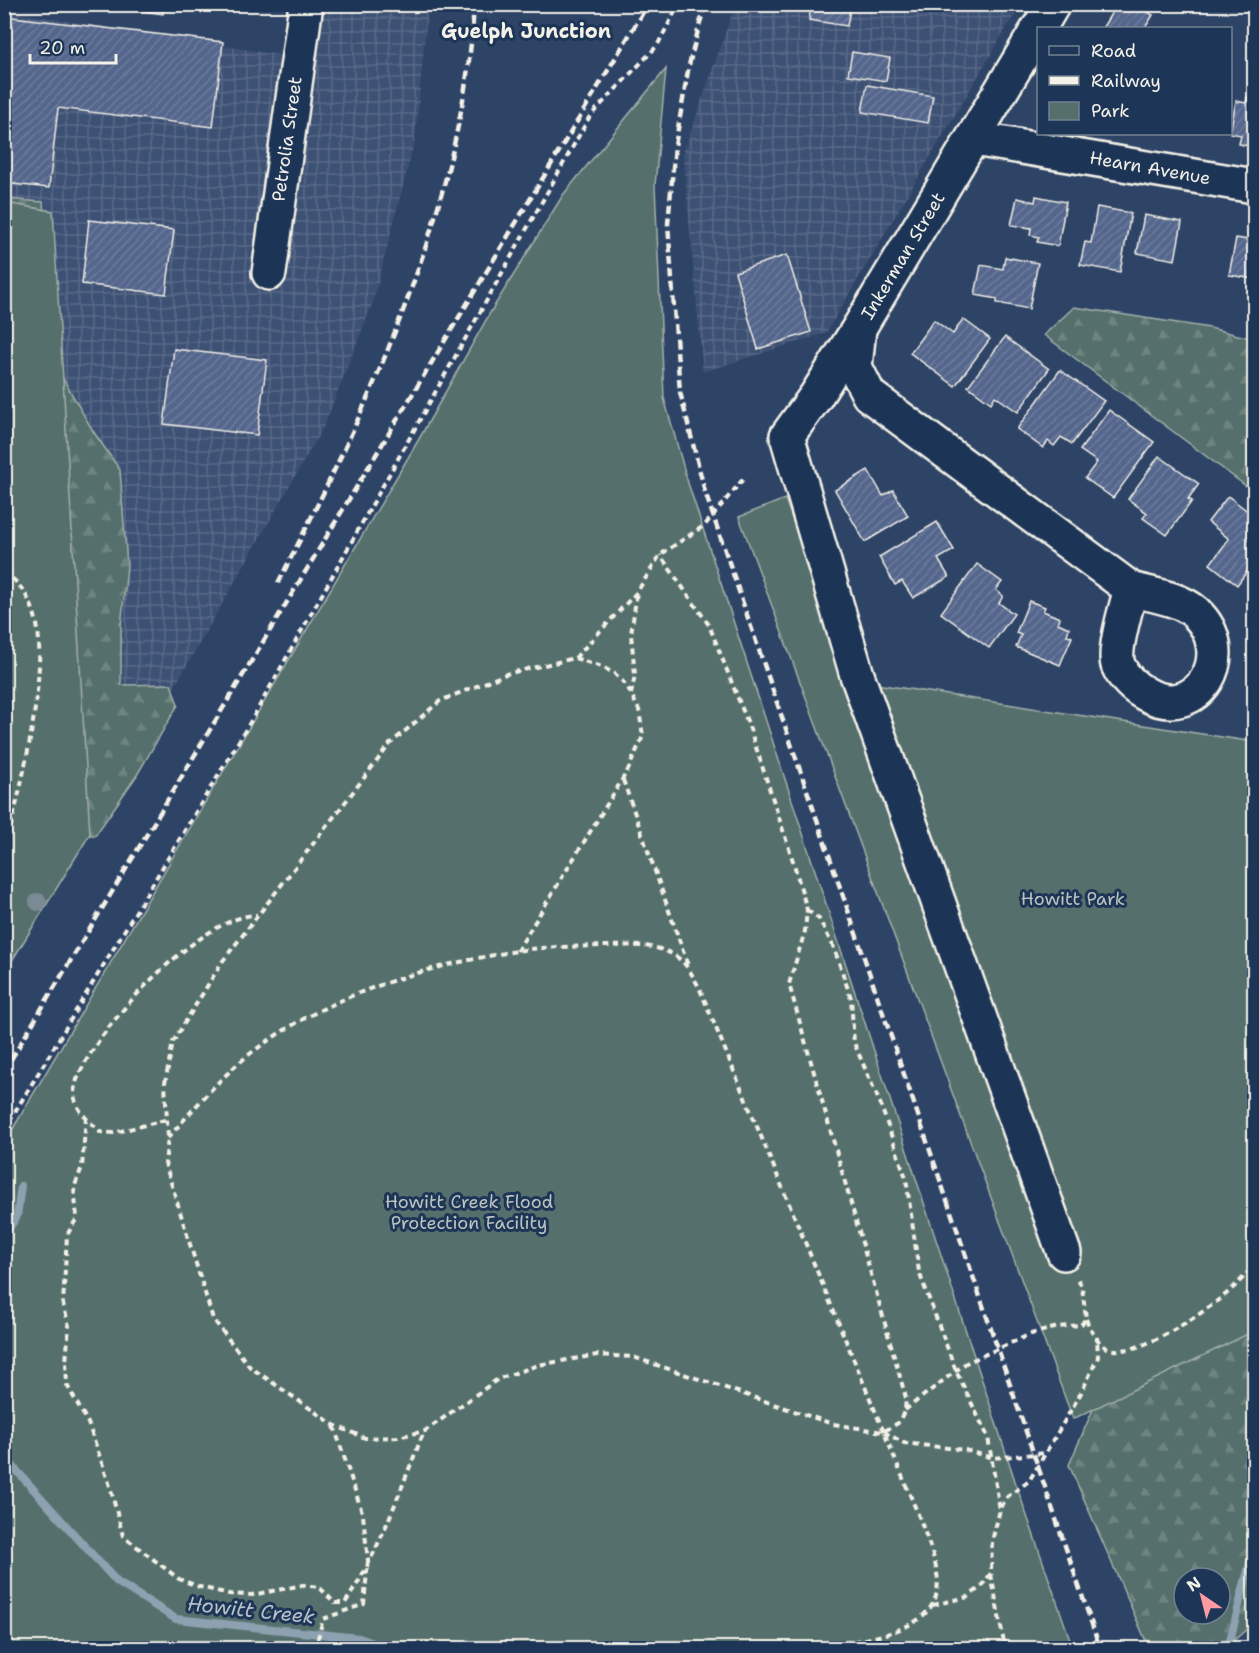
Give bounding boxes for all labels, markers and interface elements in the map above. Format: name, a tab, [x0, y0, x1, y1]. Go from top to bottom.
district label: Guelph Junction	[441, 18, 611, 44]
scale bar	[30, 27, 116, 65]
legend	[1037, 27, 1232, 135]
text: 20 m	[39, 36, 85, 60]
text: Road	[1091, 39, 1136, 63]
text: Railway	[1091, 69, 1161, 93]
street label: Petrolia Street	[266, 75, 308, 203]
text: Park	[1091, 99, 1130, 123]
street label: Hearn Avenue	[1088, 146, 1212, 190]
street label: Inkerman Street	[855, 188, 951, 324]
park label: Howitt Park	[1021, 887, 1125, 911]
park label: Howitt Creek Flood Protection Facility	[385, 1190, 553, 1235]
north arrow	[1172, 1566, 1232, 1626]
text: N	[1182, 1572, 1205, 1596]
water label: Howitt Creek	[186, 1590, 316, 1630]

